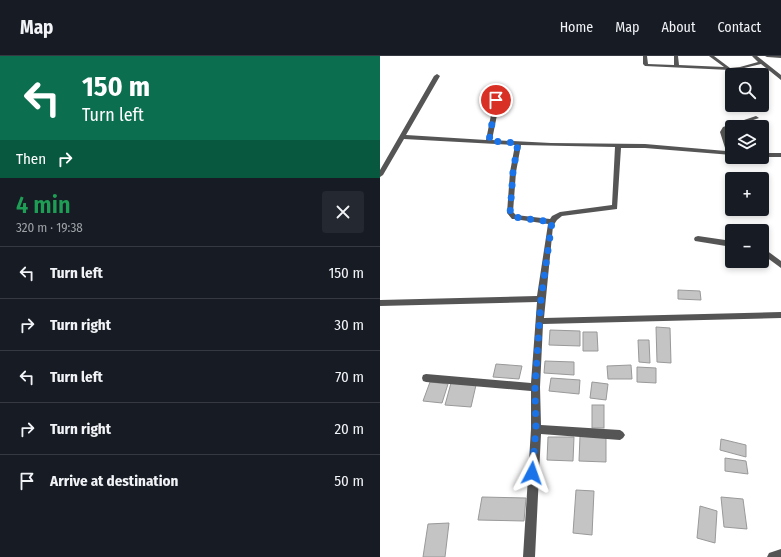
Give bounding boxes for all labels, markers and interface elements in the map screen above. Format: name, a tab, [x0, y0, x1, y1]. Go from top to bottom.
text: Map	[20, 16, 53, 39]
text: Home	[560, 19, 593, 36]
text: Map	[615, 19, 639, 36]
text: About	[661, 19, 696, 36]
text: Contact	[718, 19, 761, 36]
map controls	[725, 68, 769, 268]
button: search	[725, 68, 769, 112]
text: 150 m	[82, 70, 150, 103]
icon: left	[16, 72, 68, 124]
pin	[479, 83, 513, 117]
icon: arrive	[485, 89, 507, 111]
text: Turn left	[82, 104, 144, 126]
button: layers	[725, 120, 769, 164]
icon: right	[54, 148, 76, 170]
text: Then	[16, 150, 46, 168]
button: +	[725, 172, 769, 216]
text: 4 min	[16, 191, 70, 219]
button: close	[322, 191, 364, 233]
text: 320 m · 19:38	[16, 220, 83, 235]
button: −	[725, 224, 769, 268]
icon: left	[16, 262, 38, 284]
text: Turn left	[50, 264, 103, 282]
text: 150 m	[328, 264, 364, 282]
icon: right	[16, 314, 38, 336]
text: Turn right	[50, 316, 111, 334]
text: 30 m	[334, 316, 364, 334]
icon: left	[16, 366, 38, 388]
text: Turn left	[50, 368, 103, 386]
text: 70 m	[335, 368, 364, 386]
icon: right	[16, 418, 38, 440]
text: Turn right	[50, 420, 111, 438]
text: 20 m	[335, 420, 364, 438]
position arrow	[511, 452, 553, 494]
icon: arrive	[16, 470, 38, 492]
text: Arrive at destination	[50, 472, 178, 490]
text: 50 m	[334, 472, 364, 490]

